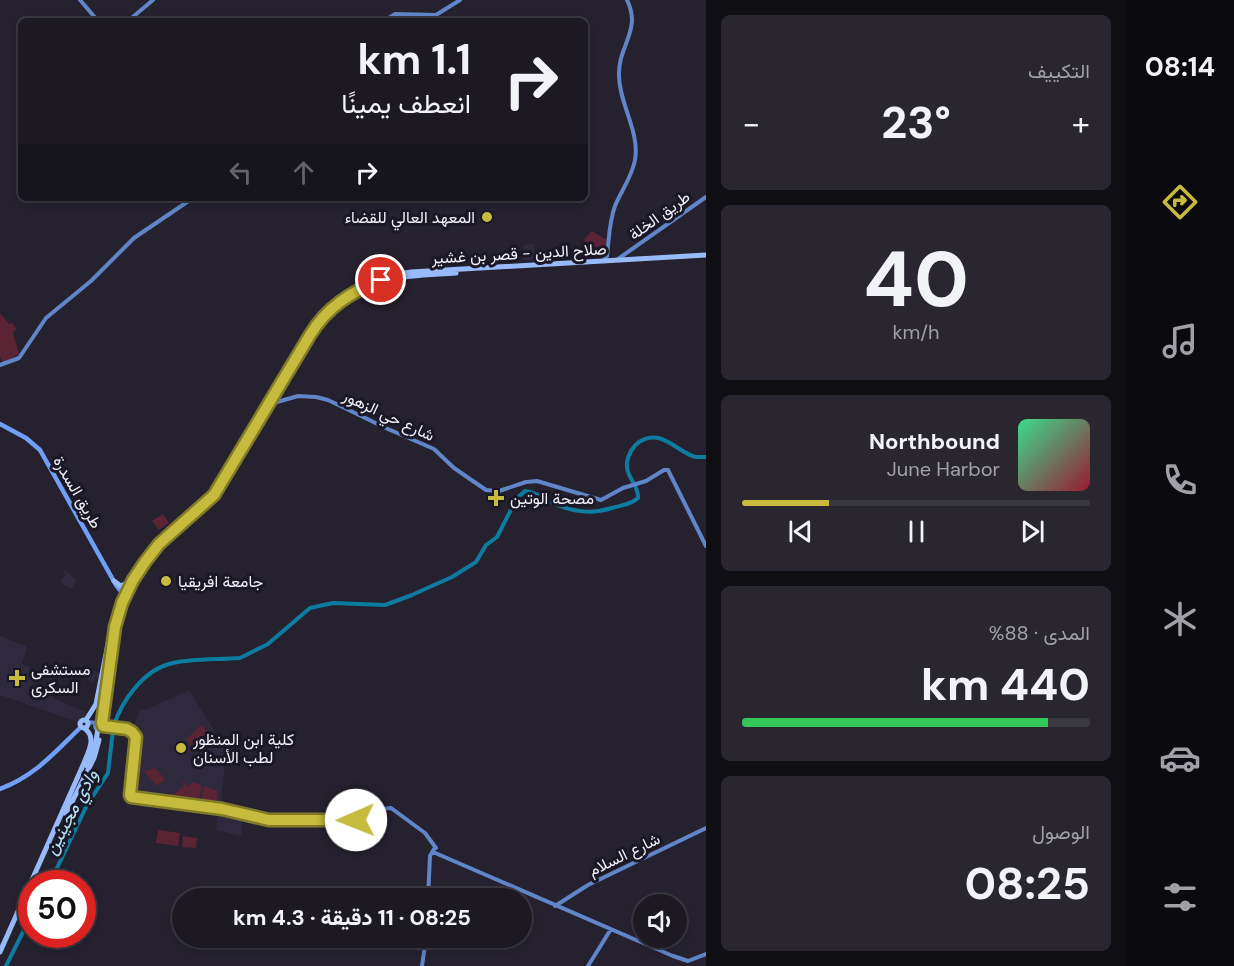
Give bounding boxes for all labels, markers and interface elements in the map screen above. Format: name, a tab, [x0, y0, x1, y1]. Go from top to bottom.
text: 1.1 km	[358, 32, 471, 87]
icon: right	[492, 42, 570, 120]
text: 08:14	[1145, 49, 1215, 84]
text: التكييف	[1028, 58, 1090, 84]
text: انعطف يمينًا	[341, 86, 471, 121]
text: 23°	[881, 93, 951, 152]
text: −	[742, 102, 760, 145]
text: +	[1072, 102, 1090, 145]
icon: left	[224, 156, 257, 189]
icon: ahead	[287, 156, 320, 189]
icon: right	[350, 156, 383, 189]
icon: directions	[1159, 181, 1201, 223]
street label: طريق الخلة	[624, 186, 694, 245]
place label: المعهد العالي للقضاء	[345, 207, 475, 231]
marker: المعهد العالي للقضاء	[480, 210, 494, 224]
text: 40	[863, 229, 969, 330]
street label: صلاح الدين - قصر بن غشير	[430, 238, 607, 270]
pin	[355, 254, 406, 305]
icon: arrive	[364, 263, 397, 296]
text: km/h	[892, 319, 940, 345]
icon: music	[1159, 320, 1201, 362]
street label: شارع حي الزهور	[337, 385, 438, 449]
text: Northbound	[869, 427, 1000, 456]
street label: طريق السدرة	[48, 452, 107, 532]
text: June Harbor	[887, 456, 1000, 482]
icon: phone	[1159, 459, 1201, 501]
place label: مصحة الوتين	[510, 488, 594, 509]
marker: مصحة الوتين	[487, 489, 505, 507]
icon: previous	[784, 515, 817, 548]
icon: pause	[900, 515, 933, 548]
icon: next	[1016, 515, 1049, 548]
place label: جامعة افريقيا	[178, 571, 264, 592]
marker: جامعة افريقيا	[159, 574, 173, 588]
icon: climate	[1159, 598, 1201, 640]
text: المدى · 88%	[989, 620, 1090, 646]
text: 440 km	[921, 655, 1090, 714]
place label: مستشفى السكرى	[31, 659, 91, 698]
marker: مستشفى السكرى	[8, 669, 26, 687]
place label: كلية ابن المنظور لطب الأسنان	[192, 729, 294, 768]
icon: car	[1159, 737, 1201, 779]
marker: كلية ابن المنظور لطب الأسنان	[174, 741, 188, 755]
water label: وادي مجينين	[39, 765, 106, 860]
position arrow	[324, 788, 388, 852]
text: الوصول	[1032, 819, 1090, 845]
street label: شارع السلام	[585, 828, 664, 882]
text: 08:25	[964, 854, 1090, 913]
speed limit sign: 50	[18, 870, 96, 948]
icon: filters	[1159, 876, 1201, 918]
map controls	[633, 894, 687, 948]
button: sound	[633, 894, 687, 948]
text: 08:25 · 11 دقيقة · 4.3 km	[233, 903, 471, 932]

